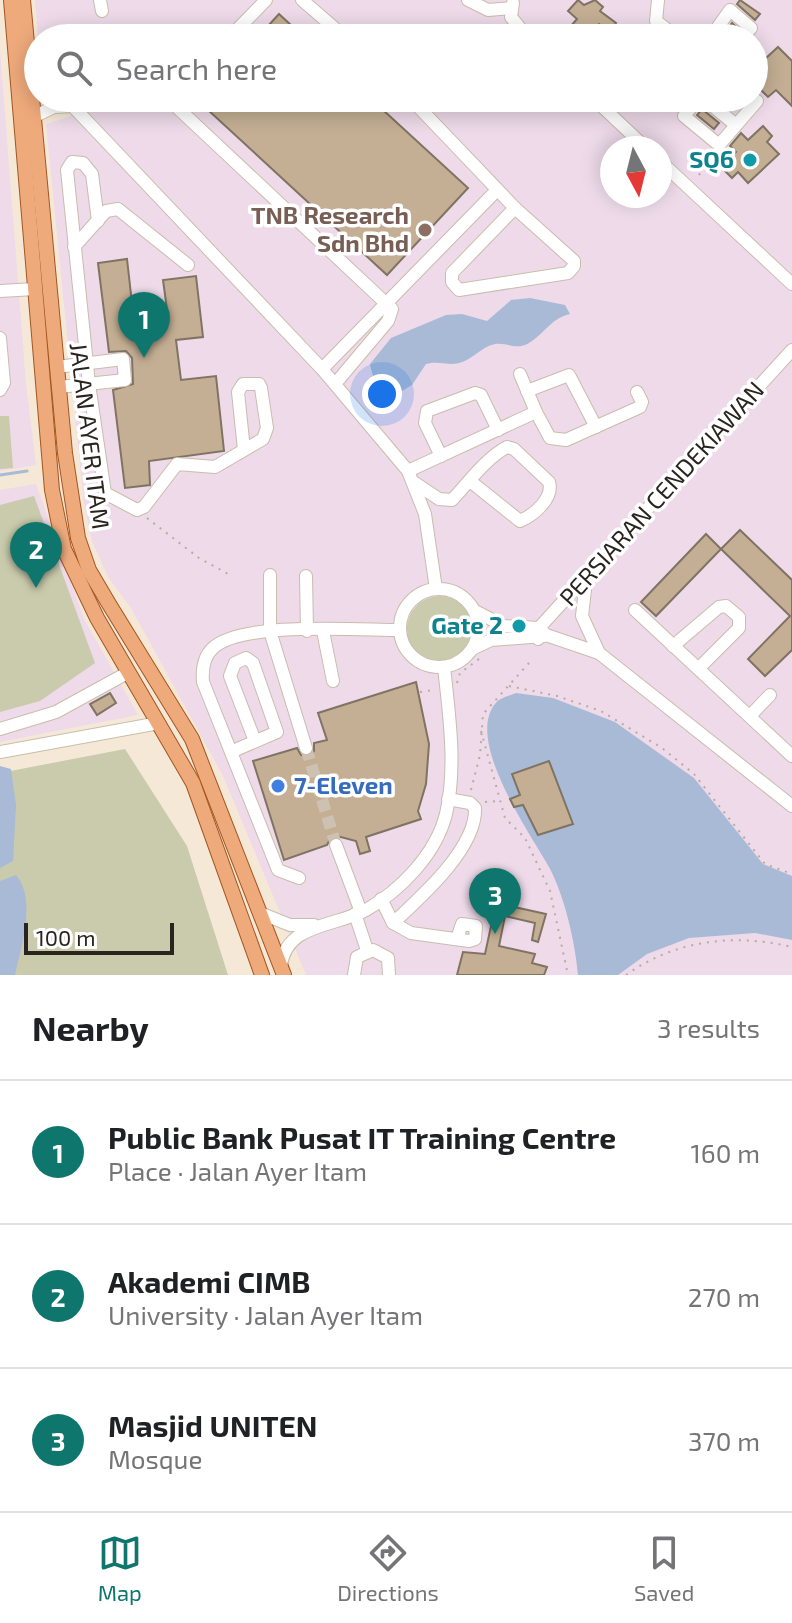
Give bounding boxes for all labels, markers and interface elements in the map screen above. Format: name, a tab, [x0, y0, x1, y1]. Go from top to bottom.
search box	[24, 24, 768, 112]
icon: search	[52, 46, 96, 90]
text: Search here	[116, 50, 277, 86]
north arrow	[600, 136, 672, 208]
place label: SQ6	[689, 144, 734, 174]
marker: SQ6	[741, 151, 759, 169]
place label: TNB Research Sdn Bhd	[251, 200, 409, 257]
marker: TNB Research Sdn Bhd	[416, 221, 434, 239]
pin: 1	[118, 292, 170, 358]
street label: JALAN AYER ITAM	[65, 341, 116, 531]
your location	[362, 374, 402, 414]
street label: PERSIARAN CENDEKIAWAN	[553, 375, 769, 611]
pin: 2	[10, 522, 62, 588]
place label: Gate 2	[431, 610, 503, 639]
marker: Gate 2	[510, 617, 528, 635]
place label: 7-Eleven	[294, 770, 393, 799]
marker: 7-Eleven	[269, 777, 287, 795]
pin: 3	[469, 868, 521, 934]
scale bar	[24, 919, 174, 955]
text: 100 m	[36, 924, 95, 950]
text: Nearby	[32, 1007, 149, 1048]
text: 3 results	[657, 1012, 760, 1043]
text: Public Bank Pusat IT Training Centre	[108, 1119, 616, 1155]
text: 1	[52, 1137, 64, 1168]
text: 160 m	[691, 1137, 760, 1168]
text: Place · Jalan Ayer Itam	[108, 1155, 367, 1186]
text: Akademi CIMB	[108, 1263, 311, 1299]
text: 2	[50, 1281, 66, 1312]
text: 270 m	[688, 1281, 760, 1312]
text: University · Jalan Ayer Itam	[108, 1299, 423, 1330]
text: Masjid UNITEN	[108, 1407, 318, 1443]
text: 3	[51, 1425, 65, 1456]
text: 370 m	[688, 1425, 760, 1456]
text: Mosque	[108, 1443, 202, 1474]
tab: Map	[98, 1531, 142, 1605]
tab: Directions	[337, 1531, 439, 1605]
tab: Saved	[634, 1531, 694, 1605]

